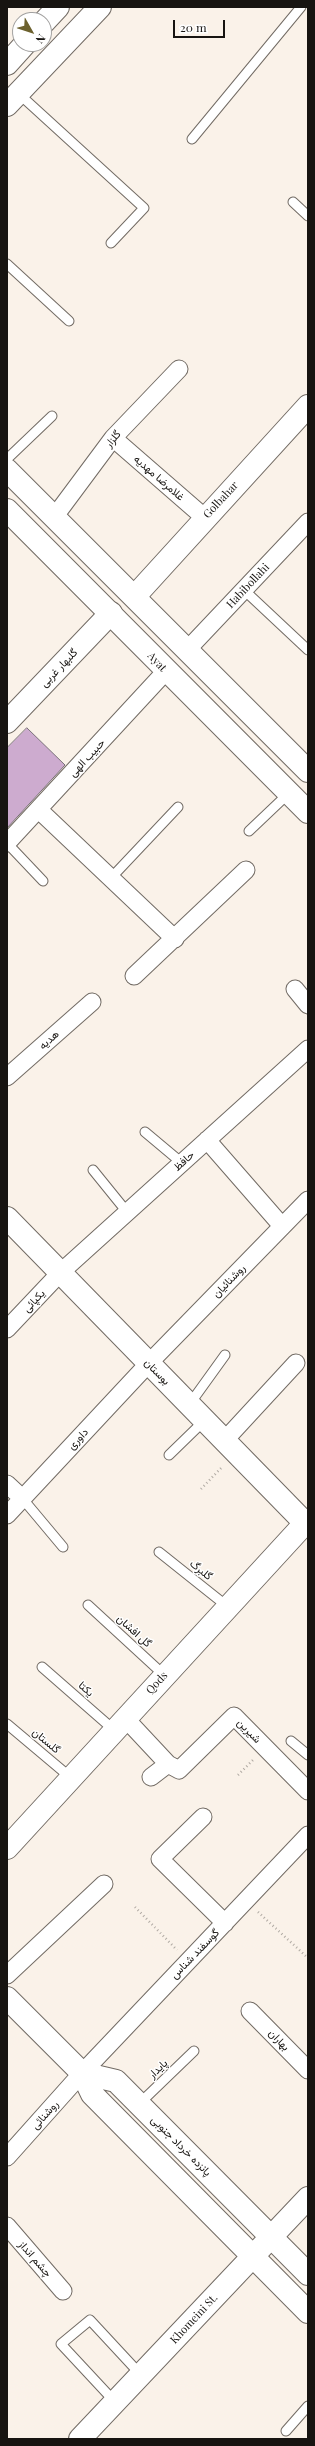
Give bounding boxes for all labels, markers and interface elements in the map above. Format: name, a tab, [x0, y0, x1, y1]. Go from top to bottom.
north arrow	[12, 12, 52, 52]
scale bar	[175, 12, 227, 38]
text: 20 m	[180, 19, 207, 35]
text: N	[33, 31, 49, 47]
street label: گلزار	[102, 428, 124, 450]
street label: غلامرضا مهدیه	[131, 452, 187, 504]
street label: Golbahar	[201, 479, 241, 521]
street label: Habibollahi	[224, 561, 272, 611]
street label: گلبهار غربی	[38, 646, 80, 690]
street label: Ayat	[145, 650, 169, 674]
street label: حبیب الهی	[66, 736, 108, 780]
street label: هدیه	[36, 1028, 62, 1052]
street label: حافظ	[171, 1148, 197, 1174]
street label: روشنائیان	[210, 1262, 248, 1300]
street label: یکپائی	[20, 1287, 48, 1315]
street label: بوستان	[141, 1356, 173, 1388]
street label: داوری	[65, 1426, 91, 1452]
street label: گلبرگ	[187, 1557, 215, 1583]
street label: گل افشان	[114, 1612, 154, 1650]
street label: Qods	[143, 1669, 171, 1697]
street label: یکتا	[76, 1679, 96, 1699]
street label: شیرین	[234, 1716, 264, 1746]
street label: گلستان	[29, 1726, 63, 1756]
street label: گوسفند شناس	[168, 1926, 222, 1982]
street label: بهاران	[266, 2027, 292, 2053]
street label: پایدار	[146, 2057, 170, 2081]
street label: روشنائی	[29, 2098, 61, 2132]
street label: پانزده خرداد جنوبی	[148, 2113, 214, 2179]
street label: چشم انداز	[16, 2238, 54, 2280]
street label: Khomeini St.	[168, 2291, 220, 2347]

